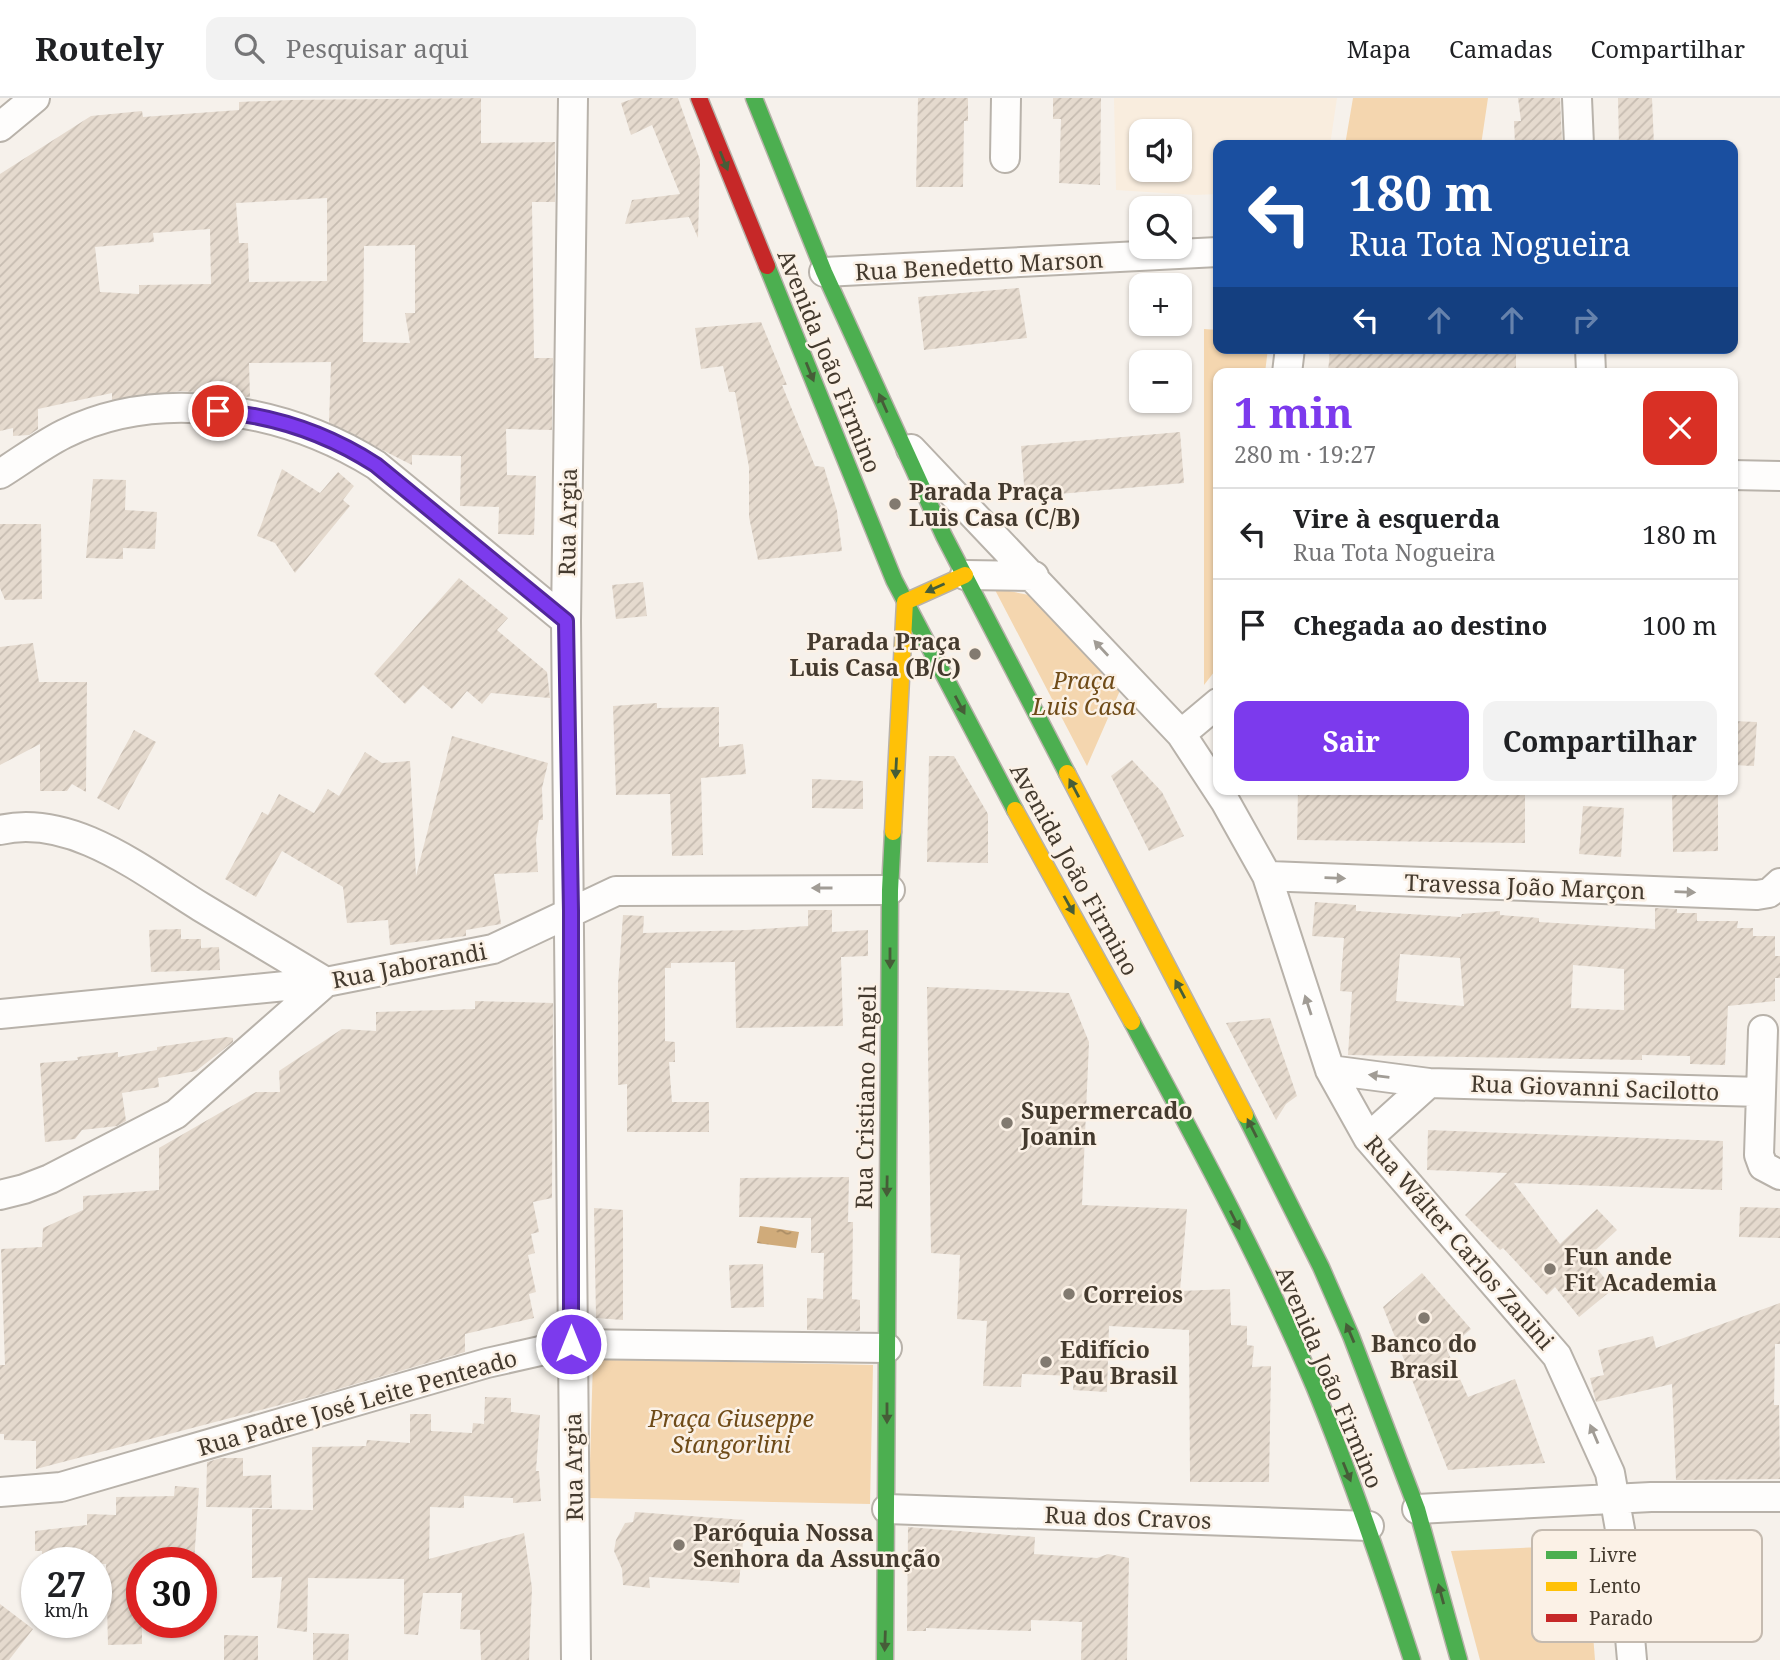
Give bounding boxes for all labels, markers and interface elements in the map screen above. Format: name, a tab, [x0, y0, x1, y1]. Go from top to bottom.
search box	[206, 17, 696, 80]
text: Routely	[35, 26, 164, 71]
icon: search	[230, 29, 268, 67]
text: Pesquisar aqui	[286, 30, 469, 66]
text: Mapa	[1347, 32, 1411, 65]
text: Camadas	[1449, 32, 1553, 65]
text: Compartilhar	[1591, 32, 1745, 65]
map controls	[1129, 119, 1192, 413]
button: sound	[1129, 119, 1192, 182]
one-way arrow	[719, 151, 730, 172]
text: 180 m	[1349, 159, 1493, 225]
icon: left	[1234, 168, 1325, 259]
button: search	[1129, 196, 1192, 259]
text: Rua Tota Nogueira	[1349, 222, 1631, 265]
street label: Rua Benedetto Marson	[854, 243, 1104, 287]
street label: Avenida João Firmino	[771, 245, 889, 477]
button: +	[1129, 273, 1192, 336]
icon: left	[1347, 301, 1385, 339]
icon: ahead	[1420, 301, 1458, 339]
icon: ahead	[1493, 301, 1531, 339]
icon: right	[1566, 301, 1604, 339]
button: −	[1129, 350, 1192, 413]
one-way arrow	[804, 362, 815, 383]
pin	[188, 381, 248, 441]
text: 1 min	[1234, 383, 1353, 440]
button: close	[1643, 391, 1717, 465]
icon: arrive	[199, 392, 237, 430]
one-way arrow	[877, 393, 889, 413]
text: 280 m · 19:27	[1234, 438, 1376, 470]
street label: Rua Argia	[550, 468, 584, 576]
place label: Parada Praça Luis Casa (C/B)	[909, 475, 1080, 533]
marker: Parada Praça Luis Casa (C/B)	[887, 496, 903, 512]
text: Vire à esquerda	[1293, 500, 1500, 536]
icon: left	[1234, 515, 1272, 553]
text: 180 m	[1642, 516, 1717, 552]
text: Rua Tota Nogueira	[1293, 536, 1496, 568]
one-way arrow	[925, 582, 945, 594]
icon: arrive	[1234, 606, 1272, 644]
text: Chegada ao destino	[1293, 607, 1548, 643]
text: 100 m	[1642, 607, 1717, 643]
place label: Parada Praça Luis Casa (B/C)	[790, 625, 961, 683]
one-way arrow	[1093, 639, 1109, 657]
marker: Parada Praça Luis Casa (B/C)	[967, 646, 983, 662]
park label: Praça Luis Casa	[1031, 664, 1136, 722]
one-way arrow	[954, 696, 966, 715]
button: Sair	[1234, 701, 1469, 781]
button: Compartilhar	[1483, 701, 1717, 781]
one-way arrow	[891, 757, 902, 779]
street label: Avenida João Firmino	[1003, 757, 1147, 981]
one-way arrow	[1068, 778, 1080, 798]
street label: Travessa João Marçon	[1404, 866, 1646, 906]
one-way arrow	[1324, 873, 1346, 884]
one-way arrow	[811, 882, 833, 894]
one-way arrow	[1674, 886, 1696, 897]
one-way arrow	[1063, 895, 1075, 915]
street label: Rua Jaborandi	[329, 934, 490, 996]
one-way arrow	[884, 948, 896, 970]
one-way arrow	[1174, 980, 1186, 999]
street label: Rua Cristiano Angeli	[847, 984, 883, 1209]
one-way arrow	[1302, 995, 1313, 1016]
street label: Rua Giovanni Sacilotto	[1470, 1067, 1720, 1107]
one-way arrow	[1368, 1071, 1390, 1082]
place label: Supermercado Joanin	[1020, 1094, 1193, 1152]
marker: Supermercado Joanin	[999, 1115, 1015, 1131]
one-way arrow	[1246, 1118, 1257, 1138]
street label: Rua Wálter Carlos Zanini	[1358, 1128, 1562, 1356]
one-way arrow	[881, 1175, 892, 1197]
one-way arrow	[1229, 1210, 1240, 1230]
place label: Fun ande Fit Academia	[1564, 1240, 1717, 1298]
street label: Avenida João Firmino	[1269, 1261, 1391, 1493]
marker: Fun ande Fit Academia	[1542, 1261, 1558, 1277]
place label: Correios	[1083, 1278, 1183, 1310]
marker: Correios	[1061, 1286, 1077, 1302]
position arrow	[534, 1307, 608, 1381]
marker: Banco do Brasil	[1416, 1310, 1432, 1326]
one-way arrow	[1344, 1323, 1355, 1344]
place label: Banco do Brasil	[1371, 1327, 1477, 1385]
place label: Edifício Pau Brasil	[1060, 1333, 1178, 1391]
street label: Rua Padre José Leite Penteado	[194, 1341, 520, 1463]
marker: Edifício Pau Brasil	[1038, 1354, 1054, 1370]
park label: Praça Giuseppe Stangorlini	[647, 1402, 814, 1460]
one-way arrow	[881, 1403, 893, 1425]
street label: Rua Argia	[556, 1413, 590, 1521]
one-way arrow	[1588, 1423, 1599, 1444]
one-way arrow	[1342, 1462, 1353, 1483]
street label: Rua dos Cravos	[1044, 1498, 1212, 1536]
place label: Paróquia Nossa Senhora da Assunção	[693, 1516, 941, 1574]
legend	[1532, 1530, 1762, 1642]
marker: Paróquia Nossa Senhora da Assunção	[671, 1537, 687, 1553]
text: Livre	[1589, 1542, 1637, 1568]
speed limit sign: 30	[126, 1547, 217, 1638]
text: 27	[47, 1560, 86, 1607]
text: Lento	[1589, 1573, 1641, 1599]
one-way arrow	[1435, 1583, 1446, 1605]
text: km/h	[44, 1598, 89, 1622]
text: Parado	[1589, 1605, 1653, 1631]
one-way arrow	[879, 1630, 891, 1652]

